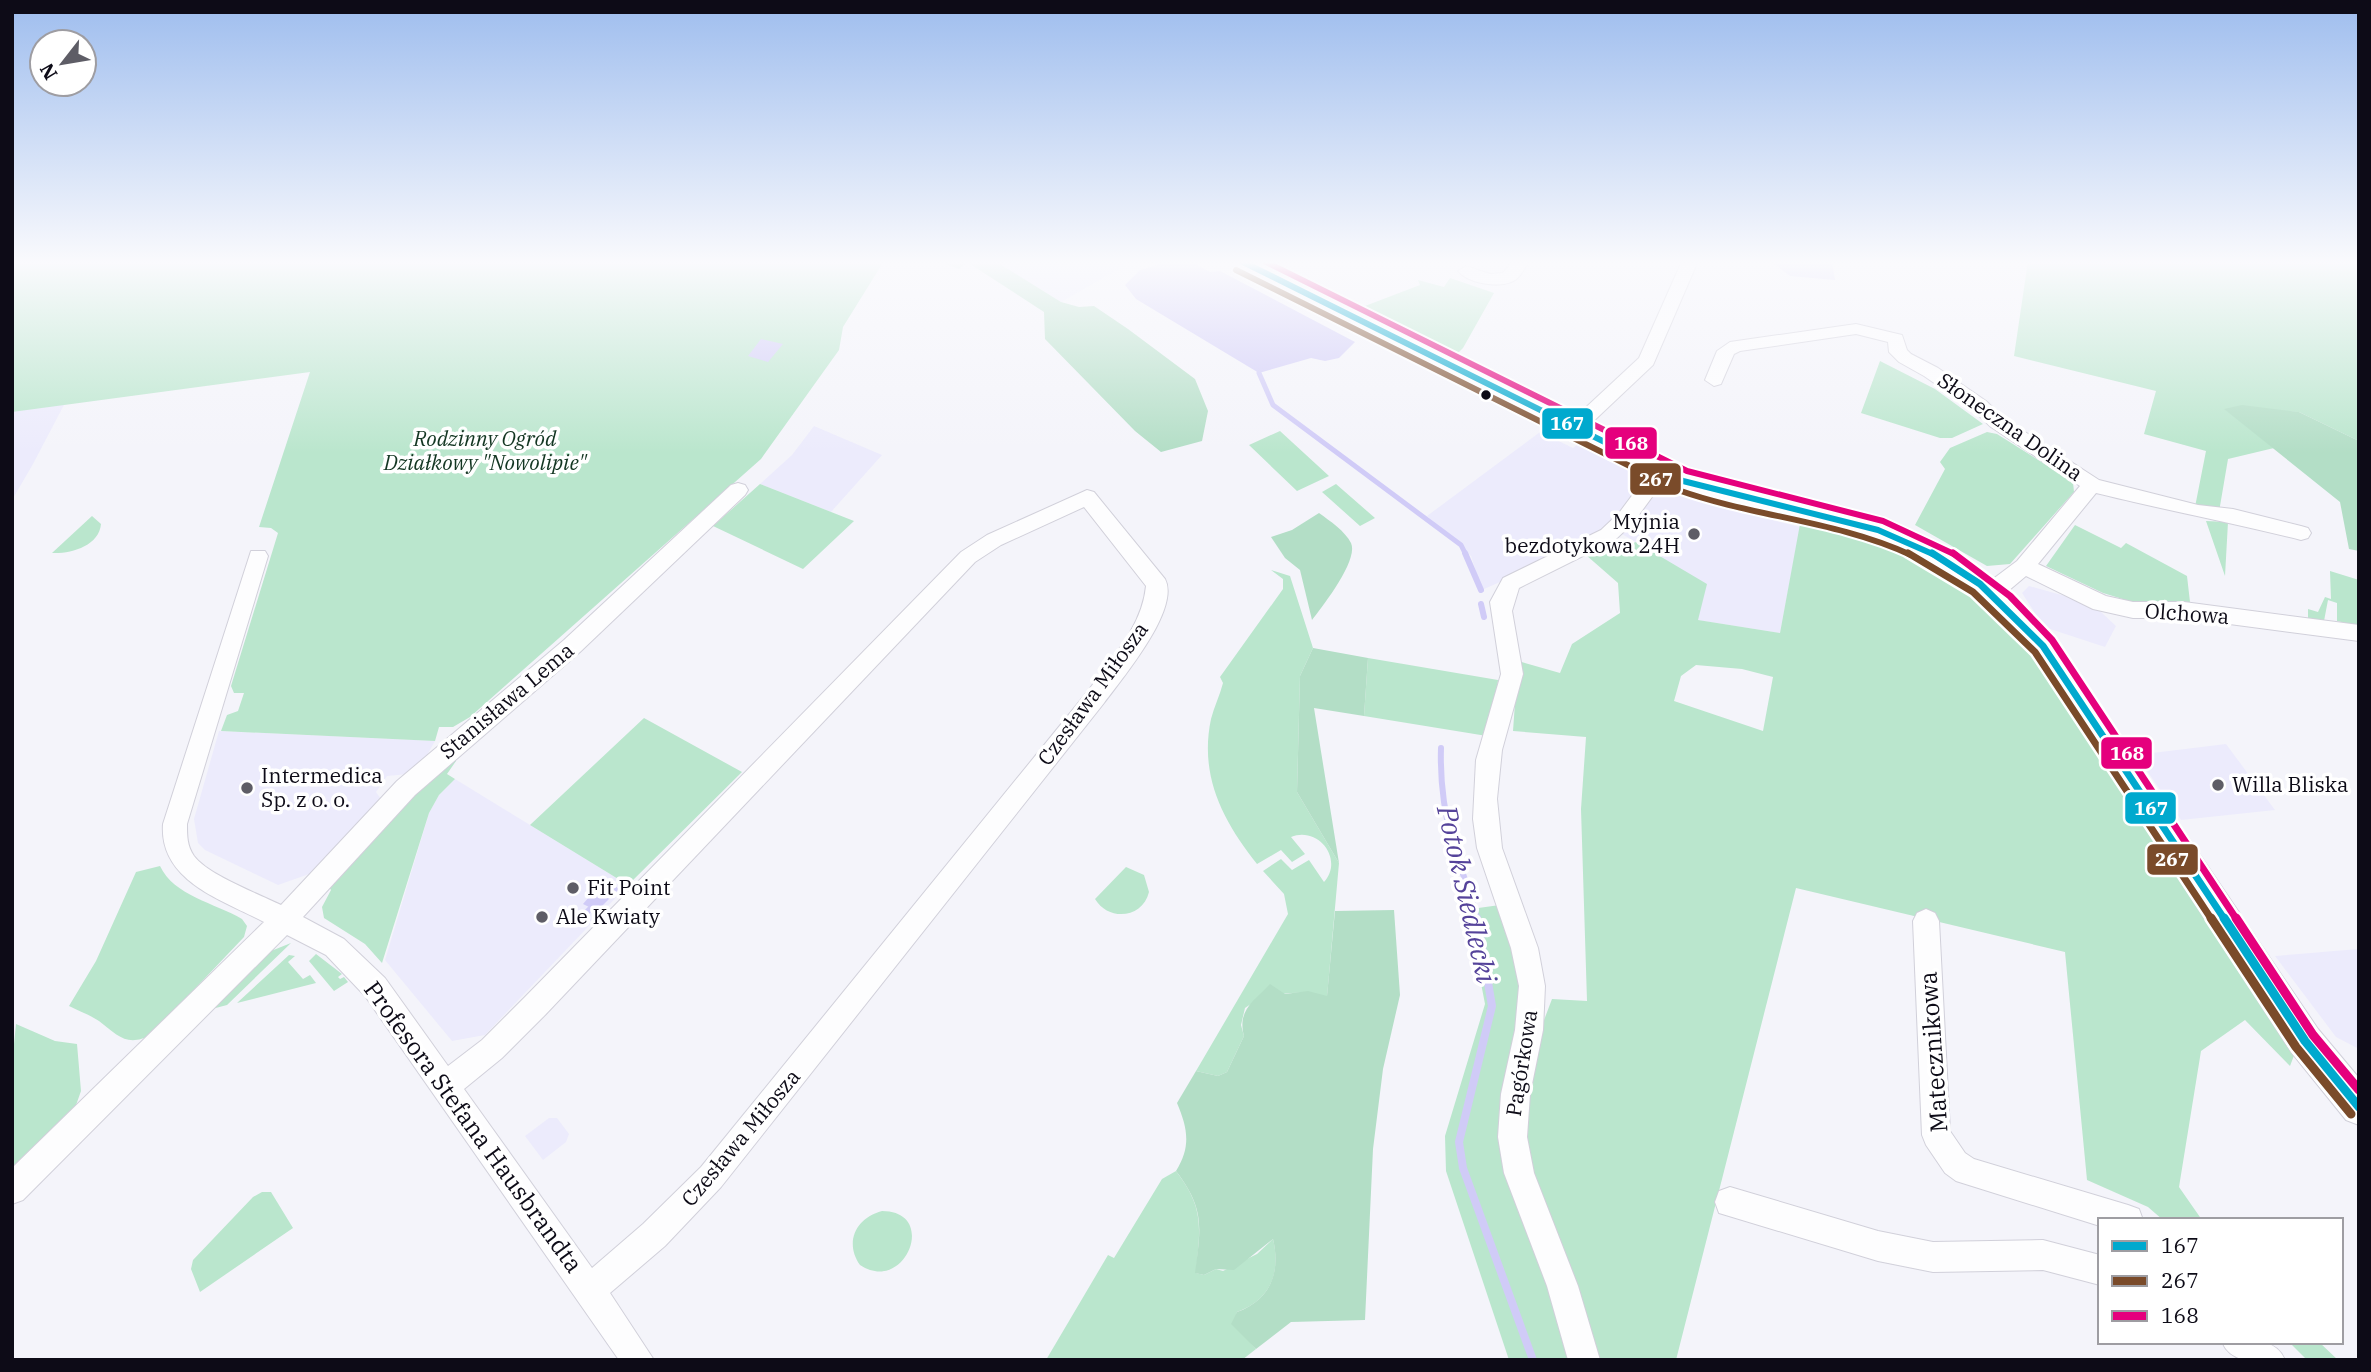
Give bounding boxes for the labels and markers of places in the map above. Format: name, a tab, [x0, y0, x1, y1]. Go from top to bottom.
unlabelled marker	[1479, 388, 1493, 402]
place label: Myjnia bezdotykowa 24H	[1505, 507, 1680, 559]
marker: Myjnia bezdotykowa 24H	[1686, 526, 1702, 542]
place label: Intermedica Sp. z o. o.	[261, 761, 383, 813]
place label: Willa Bliska	[2232, 770, 2349, 798]
marker: Willa Bliska	[2210, 777, 2226, 793]
marker: Intermedica Sp. z o. o.	[239, 780, 255, 796]
place label: Fit Point	[587, 873, 671, 901]
marker: Fit Point	[565, 880, 581, 896]
place label: Ale Kwiaty	[556, 902, 661, 930]
marker: Ale Kwiaty	[534, 909, 550, 925]

